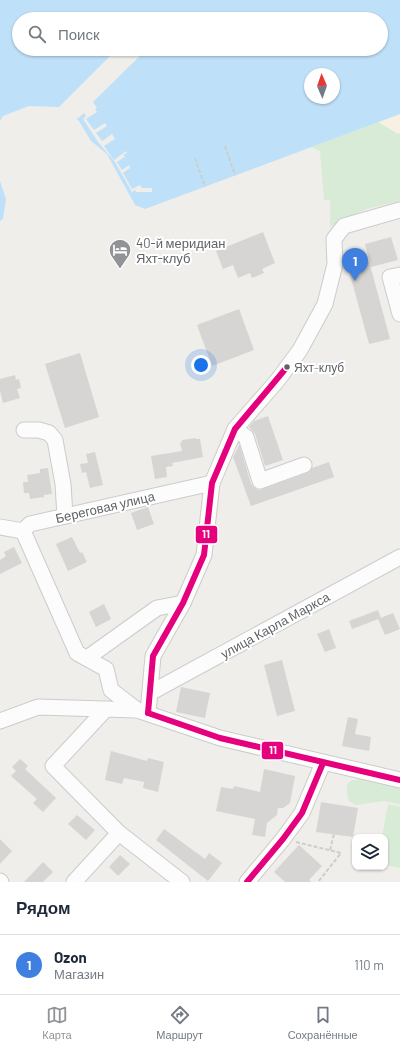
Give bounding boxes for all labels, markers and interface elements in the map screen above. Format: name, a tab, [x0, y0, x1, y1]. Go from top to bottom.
search box	[12, 12, 388, 56]
icon: search	[26, 23, 48, 45]
text: Поиск	[58, 25, 100, 43]
north arrow	[304, 68, 340, 104]
place label: 40-й меридиан Яхт-клуб	[136, 235, 225, 266]
hotel icon: 40-й меридиан Яхт-клуб	[107, 237, 133, 270]
pin: 1	[342, 248, 368, 281]
your location	[191, 355, 211, 375]
place label: Яхт-клуб	[294, 360, 344, 375]
marker: Яхт-клуб	[282, 362, 292, 372]
street label: Береговая улица	[54, 488, 157, 526]
line badge: 11	[195, 525, 218, 544]
text: 11	[202, 527, 210, 540]
street label: улица Карла Маркса	[218, 588, 333, 662]
line badge: 11	[261, 741, 284, 760]
text: 11	[269, 743, 277, 756]
map controls	[352, 834, 388, 870]
button: layers	[352, 834, 388, 870]
text: Рядом	[16, 897, 71, 917]
text: Ozon	[54, 948, 87, 966]
text: 1	[27, 957, 31, 973]
text: 110 m	[354, 957, 384, 973]
text: Магазин	[54, 966, 104, 982]
tab: Карта	[42, 1004, 72, 1041]
tab: Маршрут	[156, 1004, 203, 1041]
tab: Сохранённые	[288, 1004, 358, 1041]

